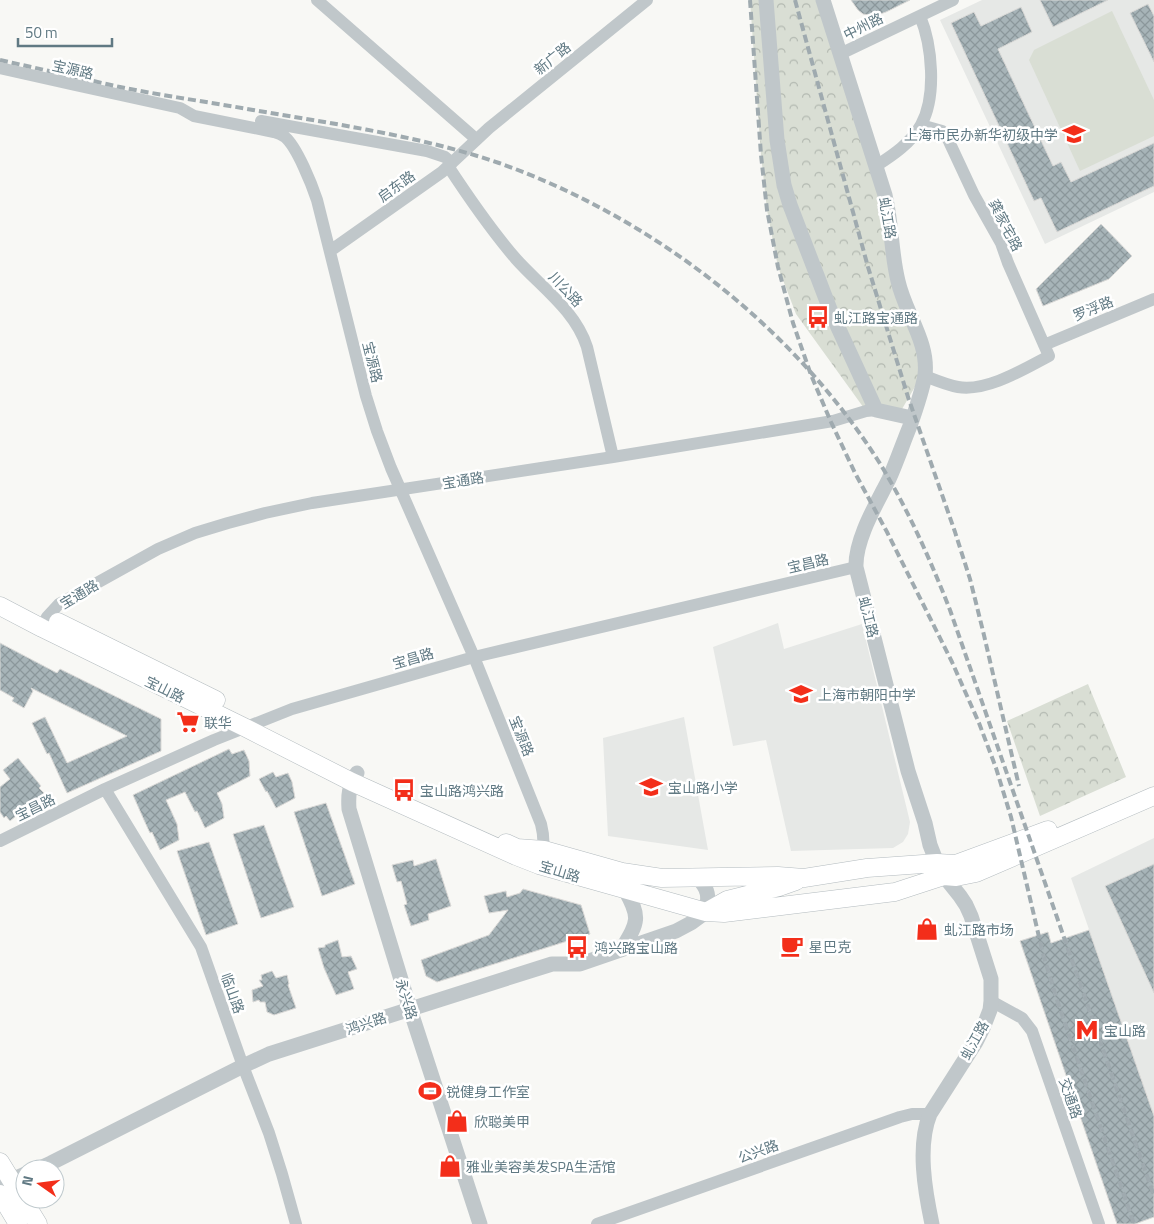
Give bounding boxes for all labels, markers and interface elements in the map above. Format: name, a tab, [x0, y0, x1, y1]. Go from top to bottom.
street label: 中州路	[840, 7, 886, 45]
scale bar	[18, 15, 111, 47]
text: 50 m	[25, 21, 58, 44]
street label: 新广路	[529, 37, 575, 79]
street label: 宝源路	[50, 54, 96, 84]
school or university icon: 上海市民办新华初级中学	[1061, 121, 1087, 147]
place label: 上海市民办新华初级中学	[904, 124, 1058, 145]
street label: 启东路	[373, 165, 419, 207]
street label: 虬江路	[874, 195, 902, 241]
street label: 龚家宅路	[984, 195, 1028, 255]
street label: 川公路	[544, 266, 588, 312]
street label: 罗浮路	[1070, 290, 1116, 326]
bus stop icon: 虬江路宝通路	[805, 304, 831, 330]
place label: 虬江路宝通路	[834, 307, 918, 328]
street label: 宝源路	[358, 339, 388, 385]
street label: 宝通路	[441, 466, 485, 494]
street label: 宝昌路	[785, 548, 831, 578]
street label: 宝通路	[56, 574, 102, 614]
street label: 虬江路	[854, 594, 884, 640]
street label: 宝昌路	[390, 642, 436, 674]
street label: 宝山路	[142, 670, 188, 708]
school or university icon: 上海市朝阳中学	[788, 681, 814, 707]
place label: 上海市朝阳中学	[818, 684, 916, 705]
supermarket icon: 联华	[175, 709, 201, 735]
place label: 联华	[204, 712, 232, 733]
street label: 宝源路	[504, 713, 540, 759]
school or university icon: 宝山路小学	[638, 774, 664, 800]
bus stop icon: 宝山路鸿兴路	[391, 777, 417, 803]
place label: 宝山路小学	[668, 777, 738, 798]
place label: 宝山路鸿兴路	[420, 780, 504, 801]
street label: 宝昌路	[12, 788, 58, 826]
street label: 宝山路	[537, 855, 583, 887]
shop icon: 虬江路市场	[914, 916, 940, 942]
place label: 虬江路市场	[944, 919, 1014, 940]
cafe icon: 星巴克	[779, 933, 805, 959]
bus stop icon: 鸿兴路宝山路	[564, 934, 590, 960]
place label: 星巴克	[809, 936, 851, 957]
place label: 鸿兴路宝山路	[594, 937, 678, 958]
street label: 临山路	[216, 970, 250, 1016]
street label: 永兴路	[391, 976, 423, 1022]
street label: 鸿兴路	[343, 1007, 389, 1039]
street label: 虬江路	[955, 1017, 993, 1063]
metro station icon: 宝山路	[1074, 1017, 1100, 1043]
place label: 宝山路	[1104, 1020, 1146, 1041]
street label: 交通路	[1054, 1075, 1088, 1121]
sports icon: 锐健身工作室	[417, 1078, 443, 1104]
place label: 锐健身工作室	[446, 1081, 530, 1102]
shop icon: 欣聪美甲	[444, 1108, 470, 1134]
place label: 欣聪美甲	[474, 1111, 530, 1132]
street label: 公兴路	[735, 1134, 781, 1168]
shop icon: 雅业美容美发SPA生活馆	[437, 1153, 463, 1179]
place label: 雅业美容美发SPA生活馆	[466, 1156, 616, 1177]
north arrow	[15, 1159, 65, 1209]
text: N	[16, 1173, 38, 1188]

